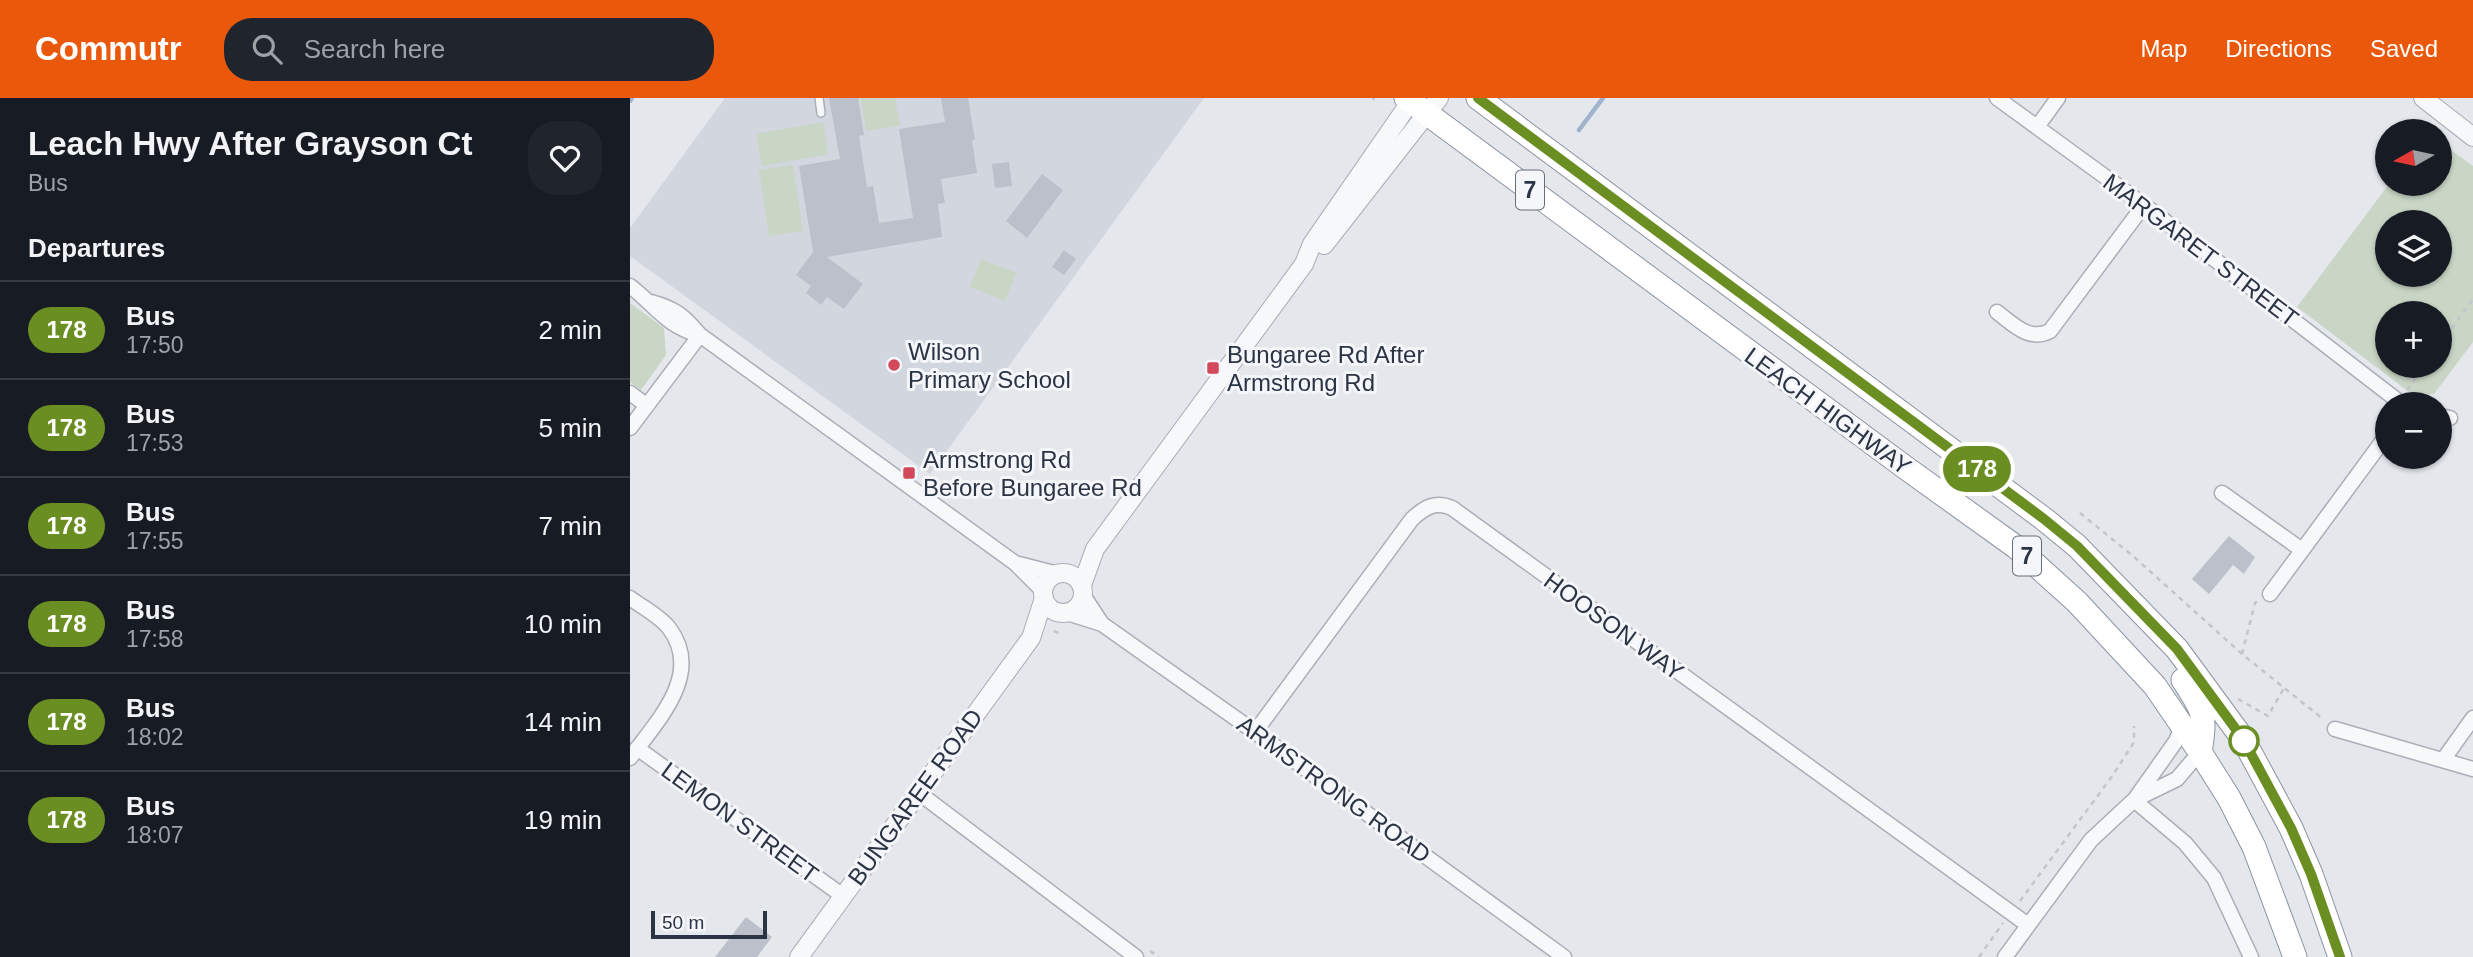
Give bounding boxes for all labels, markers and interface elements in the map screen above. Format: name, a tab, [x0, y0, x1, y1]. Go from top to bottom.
search box	[224, 18, 714, 81]
text: Commutr	[35, 30, 182, 67]
icon: search	[248, 30, 286, 68]
text: Search here	[304, 34, 445, 64]
text: Map	[2141, 35, 2187, 62]
text: Directions	[2225, 35, 2332, 62]
text: Saved	[2370, 35, 2438, 62]
north arrow	[2375, 119, 2452, 196]
map controls	[2375, 119, 2452, 469]
button: heart	[528, 121, 602, 195]
text: Leach Hwy After Grayson Ct	[28, 125, 472, 162]
street label: MARGARET STREET	[2098, 168, 2304, 332]
text: Bus	[28, 170, 68, 196]
road number: 7	[1516, 170, 1544, 209]
button: layers	[2375, 210, 2452, 287]
text: Departures	[28, 233, 165, 263]
text: Bus	[126, 301, 175, 331]
button: +	[2375, 301, 2452, 378]
text: 2 min	[538, 315, 602, 345]
text: 178	[46, 316, 87, 343]
text: 17:50	[126, 332, 184, 358]
place label: Wilson Primary School	[908, 338, 1071, 393]
place label: Bungaree Rd After Armstrong Rd	[1227, 341, 1424, 396]
street label: LEACH HIGHWAY	[1740, 342, 1916, 480]
marker: Wilson Primary School	[886, 357, 902, 373]
marker: Bungaree Rd After Armstrong Rd	[1205, 360, 1221, 376]
button: −	[2375, 392, 2452, 469]
text: Bus	[126, 399, 175, 429]
text: 5 min	[538, 413, 602, 443]
text: 178	[46, 414, 87, 441]
text: 17:53	[126, 430, 184, 456]
place label: Armstrong Rd Before Bungaree Rd	[923, 446, 1142, 501]
line badge: 178	[1937, 446, 2017, 492]
text: 178	[1957, 455, 1997, 482]
marker: Armstrong Rd Before Bungaree Rd	[901, 465, 917, 481]
text: Bus	[126, 497, 175, 527]
text: 7 min	[538, 511, 602, 541]
text: 178	[46, 512, 87, 539]
text: 17:55	[126, 528, 184, 554]
road number: 7	[2013, 536, 2041, 576]
street label: HOOSON WAY	[1539, 566, 1689, 686]
text: Bus	[126, 595, 175, 625]
text: 10 min	[524, 609, 602, 639]
text: 178	[46, 610, 87, 637]
text: 17:58	[126, 626, 184, 652]
text: Bus	[126, 693, 175, 723]
street label: BUNGAREE ROAD	[842, 704, 988, 890]
text: 14 min	[524, 707, 602, 737]
text: 178	[46, 708, 87, 735]
street label: ARMSTRONG ROAD	[1232, 710, 1436, 868]
text: 18:02	[126, 724, 184, 750]
unlabelled marker	[2229, 726, 2259, 756]
street label: LEMON STREET	[657, 756, 824, 888]
text: Bus	[126, 791, 175, 821]
text: 19 min	[524, 805, 602, 835]
text: 178	[46, 806, 87, 833]
text: 18:07	[126, 822, 184, 848]
scale bar	[651, 908, 766, 940]
text: 50 m	[662, 912, 704, 933]

